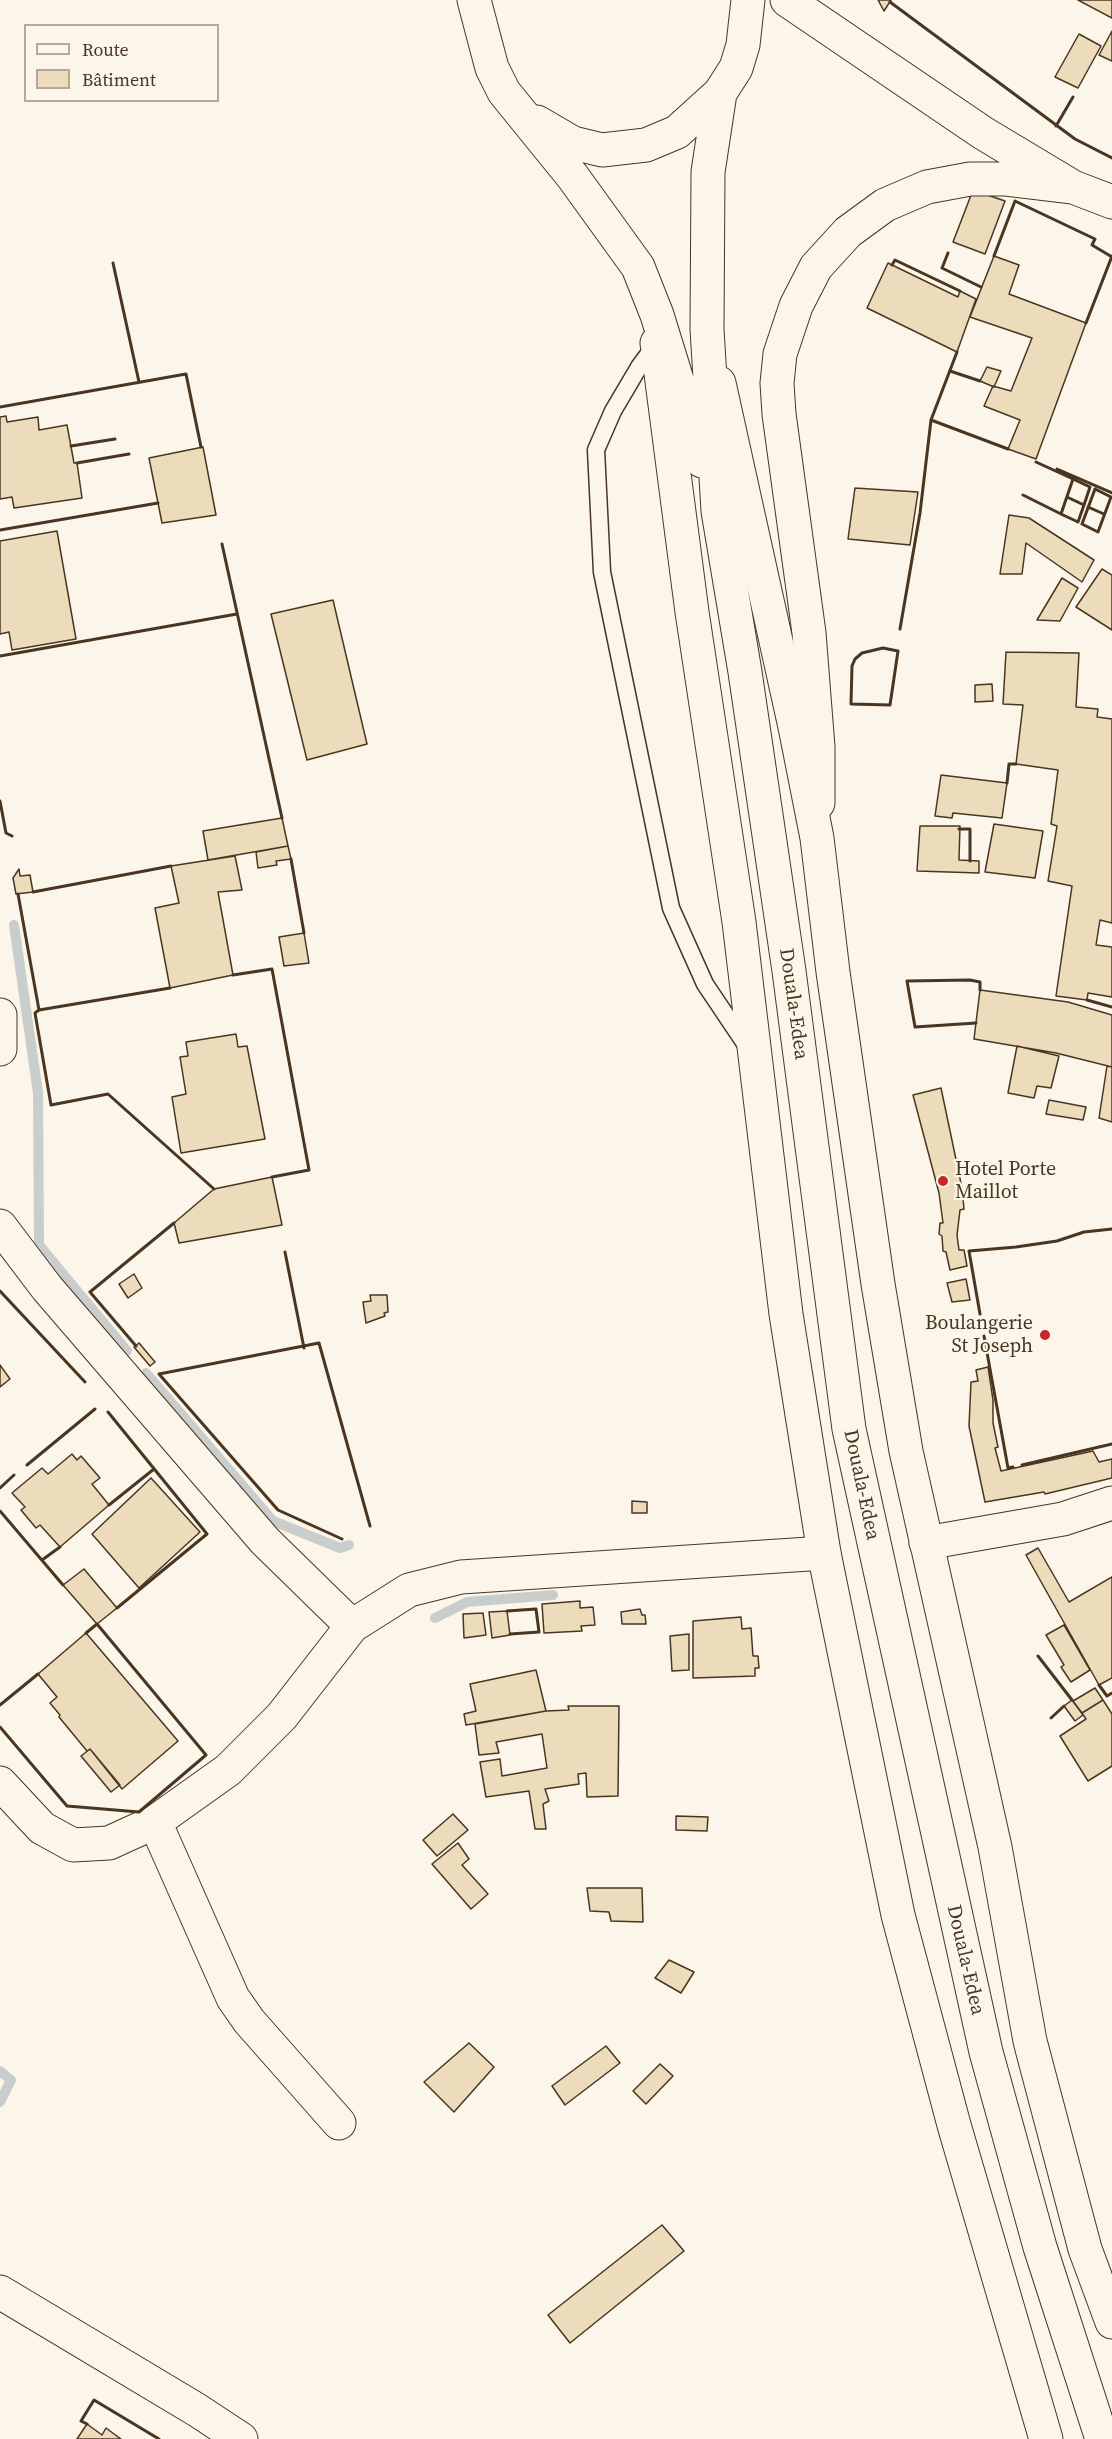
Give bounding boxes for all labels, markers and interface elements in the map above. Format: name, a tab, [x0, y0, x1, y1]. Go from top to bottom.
legend	[24, 24, 219, 102]
text: Route	[82, 37, 129, 62]
text: Bâtiment	[82, 67, 156, 92]
street label: Douala-Edea	[773, 947, 813, 1061]
place label: Hotel Porte Maillot	[955, 1158, 1056, 1205]
marker: Hotel Porte Maillot	[936, 1174, 950, 1188]
place label: Boulangerie St Joseph	[925, 1312, 1033, 1359]
marker: Boulangerie St Joseph	[1038, 1328, 1052, 1342]
street label: Douala-Edea	[838, 1428, 884, 1542]
street label: Douala-Edea	[941, 1903, 989, 2017]

